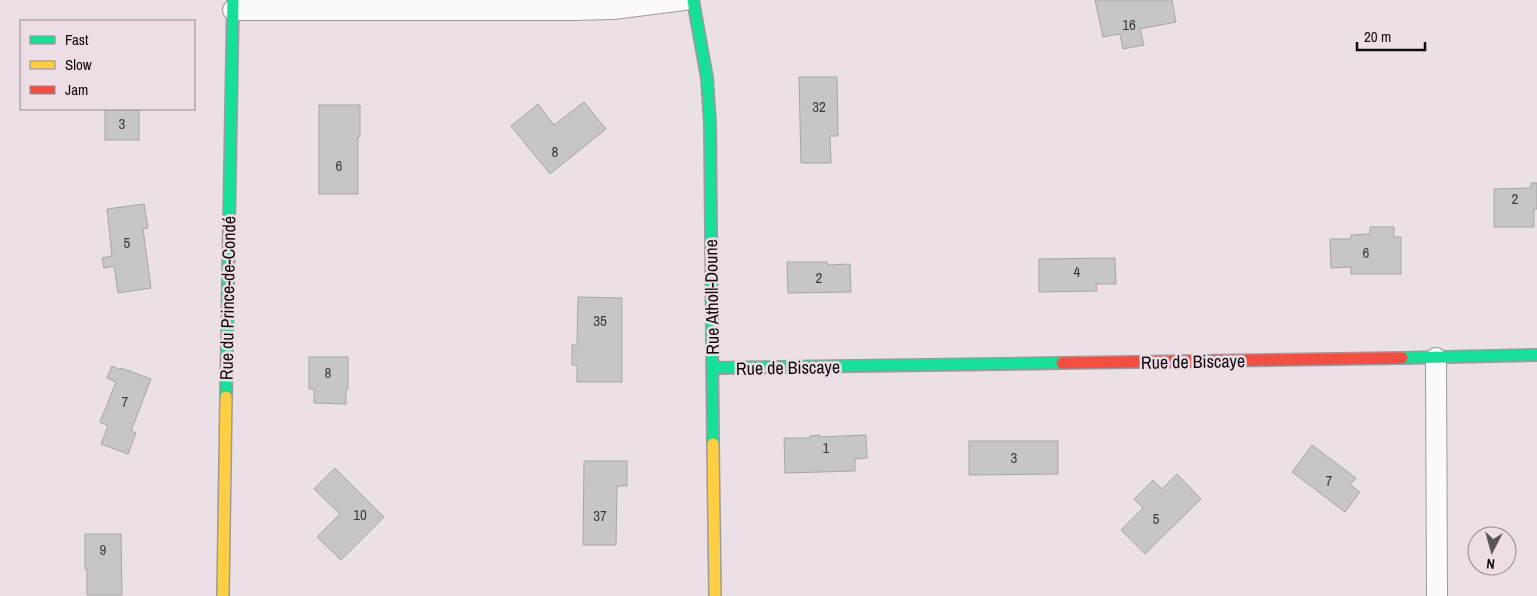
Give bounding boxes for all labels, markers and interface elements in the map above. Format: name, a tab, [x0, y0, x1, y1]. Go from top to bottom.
house number: 16	[1122, 14, 1136, 35]
legend	[20, 20, 195, 110]
scale bar	[1357, 20, 1424, 52]
text: 20 m	[1364, 26, 1391, 47]
text: Fast	[65, 29, 89, 50]
text: Slow	[65, 54, 92, 75]
text: Jam	[65, 79, 88, 100]
house number: 32	[812, 96, 826, 117]
house number: 3	[119, 113, 126, 134]
house number: 8	[552, 141, 559, 162]
house number: 6	[336, 155, 343, 176]
house number: 2	[1512, 188, 1519, 209]
street label: Rue du Prince-de-Condé	[214, 216, 241, 380]
house number: 5	[124, 232, 131, 253]
street label: Rue Atholl-Doune	[698, 239, 725, 355]
house number: 6	[1363, 242, 1370, 263]
house number: 4	[1074, 261, 1081, 282]
house number: 2	[816, 267, 823, 288]
house number: 35	[593, 310, 607, 331]
street label: Rue de Biscaye	[1141, 348, 1245, 375]
street label: Rue de Biscaye	[736, 354, 840, 381]
house number: 8	[325, 362, 332, 383]
house number: 7	[122, 391, 129, 412]
house number: 1	[823, 437, 830, 458]
house number: 3	[1011, 447, 1018, 468]
house number: 7	[1326, 470, 1333, 491]
house number: 10	[353, 504, 367, 525]
house number: 37	[593, 505, 607, 526]
house number: 5	[1153, 508, 1160, 529]
north arrow	[1467, 526, 1517, 576]
house number: 9	[100, 539, 107, 560]
text: N	[1486, 555, 1496, 573]

